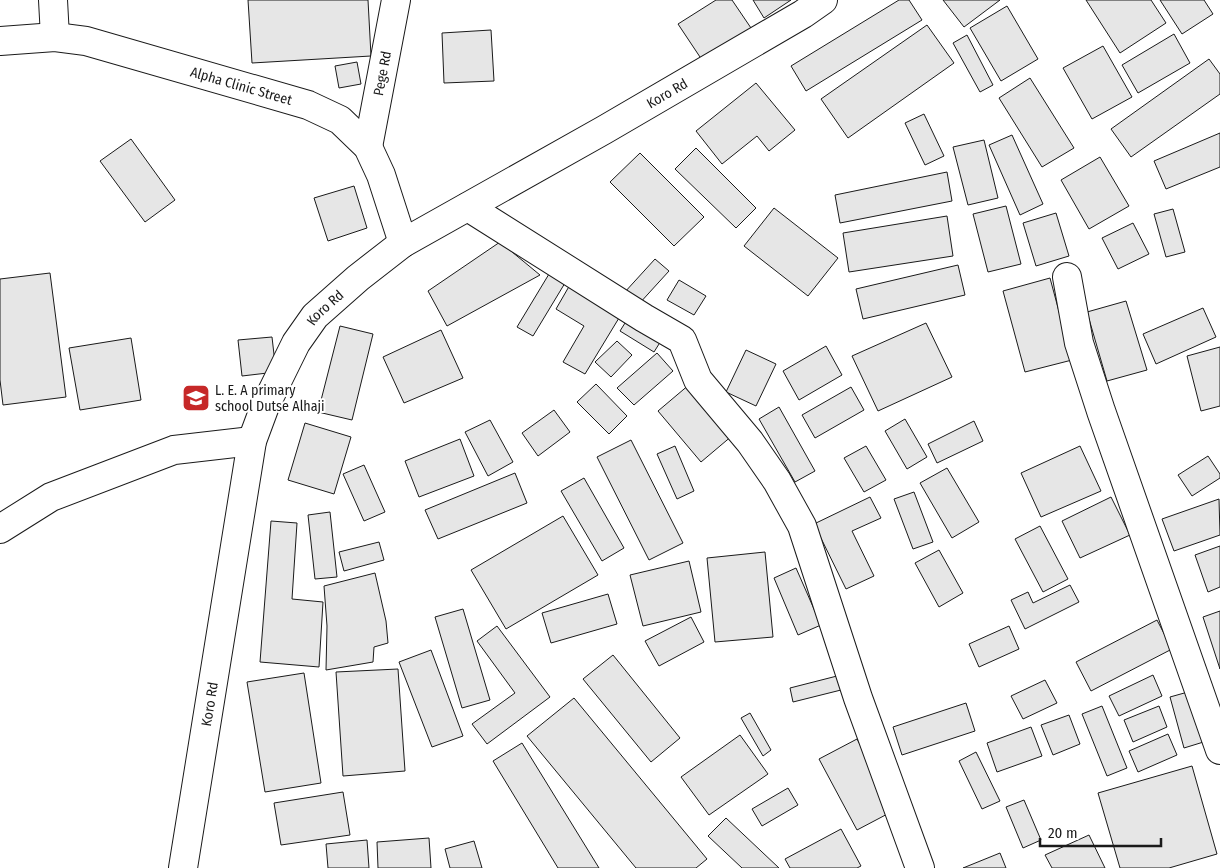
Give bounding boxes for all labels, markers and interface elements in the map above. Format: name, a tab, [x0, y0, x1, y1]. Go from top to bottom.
street label: Pege Rd	[370, 50, 395, 97]
street label: Alpha Clinic Street	[188, 64, 294, 109]
street label: Koro Rd	[644, 75, 691, 112]
street label: Koro Rd	[303, 287, 347, 329]
place label: L. E. A primary school Dutse Alhaji	[215, 382, 325, 415]
school or university icon: L. E. A primary school Dutse Alhaji	[181, 383, 211, 413]
street label: Koro Rd	[198, 681, 222, 728]
scale bar	[1040, 816, 1161, 848]
text: 20 m	[1048, 824, 1078, 842]

